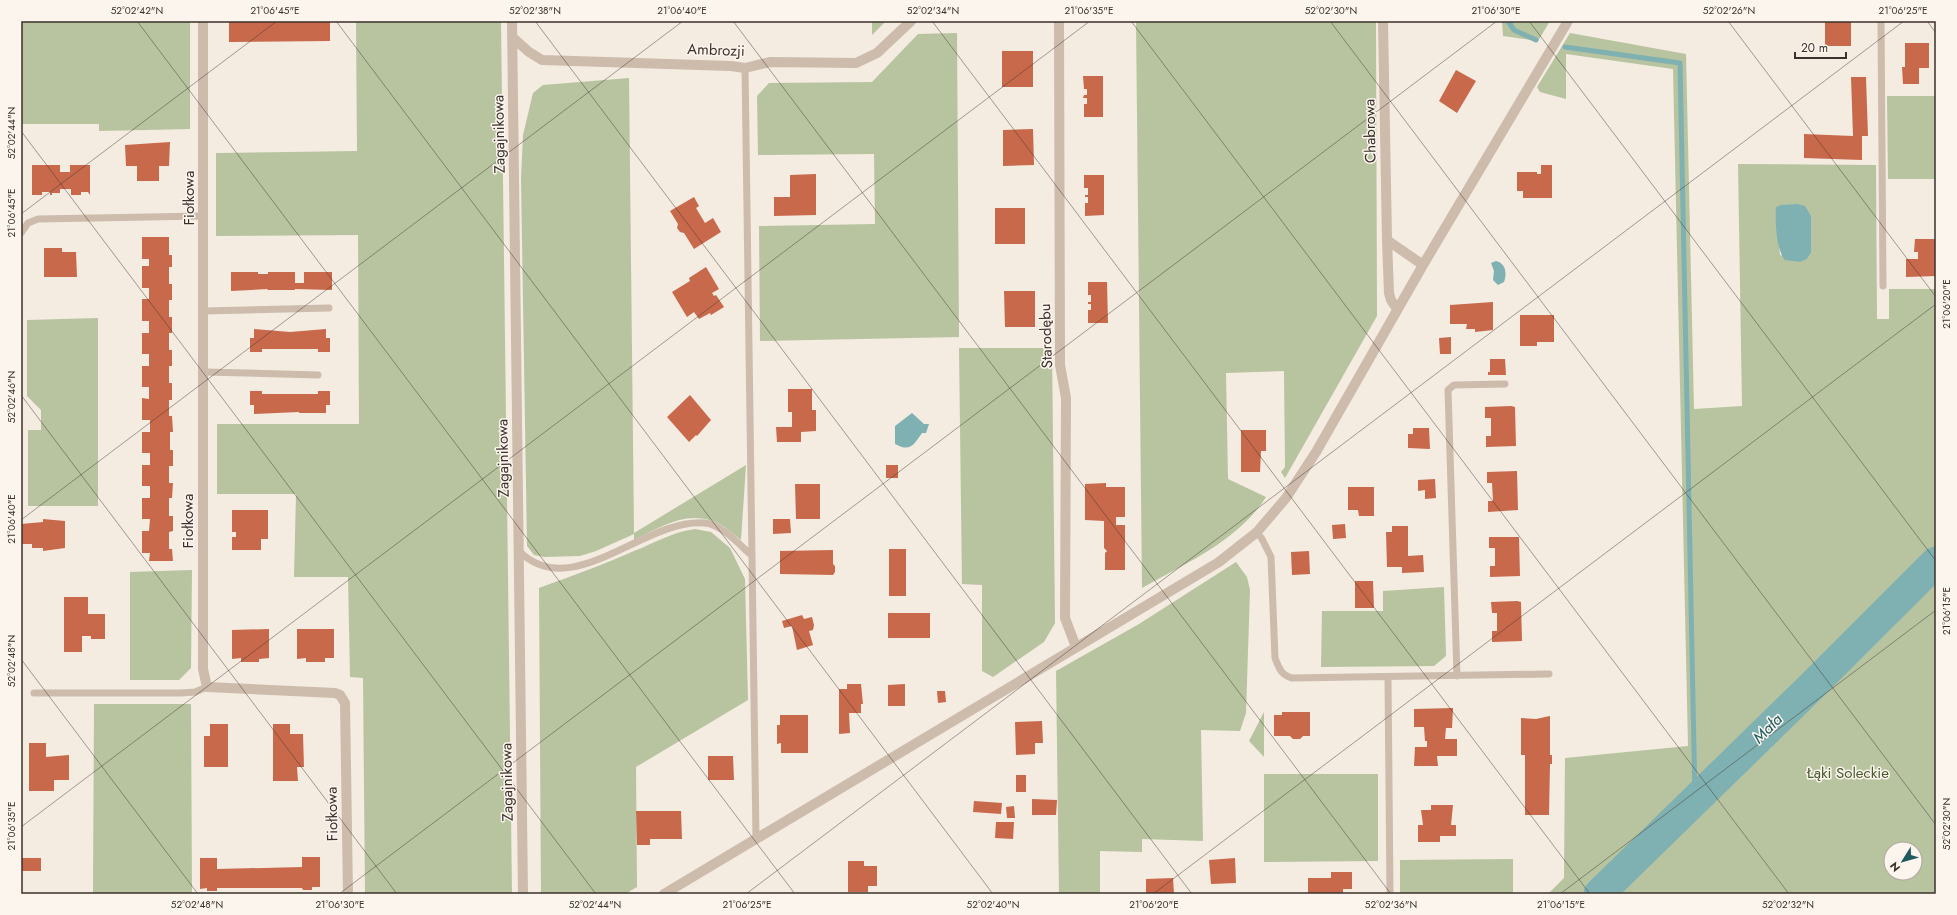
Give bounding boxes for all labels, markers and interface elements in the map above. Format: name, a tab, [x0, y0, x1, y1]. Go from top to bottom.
text: 52°02'42"N	[111, 3, 163, 18]
text: 21°06'45"E	[250, 3, 300, 18]
text: 52°02'38"N	[509, 3, 561, 18]
text: 21°06'40"E	[657, 3, 707, 18]
text: 52°02'34"N	[907, 3, 959, 18]
text: 21°06'35"E	[1065, 3, 1113, 18]
text: 52°02'30"N	[1305, 3, 1357, 18]
text: 21°06'30"E	[1471, 3, 1521, 18]
text: 52°02'26"N	[1703, 3, 1755, 18]
text: 21°06'25"E	[1878, 3, 1928, 18]
scale bar	[1795, 34, 1846, 60]
street label: Ambrozji	[687, 38, 745, 62]
text: 20 m	[1801, 39, 1828, 57]
street label: Zagajnikowa	[487, 95, 511, 173]
street label: Chabrowa	[1358, 99, 1382, 163]
text: 52°02'44"N	[4, 107, 19, 159]
street label: Fiołkowa	[178, 171, 200, 225]
text: 21°06'45"E	[4, 188, 19, 238]
text: 21°06'20"E	[1939, 279, 1954, 329]
street label: Starodębu	[1034, 303, 1058, 369]
text: 52°02'46"N	[4, 371, 19, 423]
street label: Zagajnikowa	[491, 419, 515, 497]
text: 21°06'40"E	[4, 494, 19, 544]
street label: Fiołkowa	[177, 494, 199, 548]
text: 21°06'15"E	[1939, 587, 1954, 635]
text: 52°02'48"N	[4, 635, 19, 687]
water label: Mała	[1747, 708, 1788, 748]
street label: Zagajnikowa	[495, 743, 519, 821]
park label: Łąki Soleckie	[1806, 762, 1889, 784]
street label: Fiołkowa	[321, 786, 343, 842]
text: 52°02'30"N	[1939, 798, 1954, 850]
text: 21°06'35"E	[4, 802, 19, 850]
north arrow	[1883, 841, 1923, 881]
text: N	[1886, 859, 1904, 875]
text: 52°02'48"N	[171, 897, 223, 912]
text: 21°06'30"E	[315, 897, 365, 912]
text: 52°02'44"N	[569, 897, 621, 912]
text: 21°06'25"E	[722, 897, 772, 912]
text: 52°02'40"N	[967, 897, 1019, 912]
text: 21°06'20"E	[1129, 897, 1179, 912]
text: 52°02'36"N	[1365, 897, 1417, 912]
text: 21°06'15"E	[1537, 897, 1585, 912]
text: 52°02'32"N	[1762, 897, 1814, 912]

